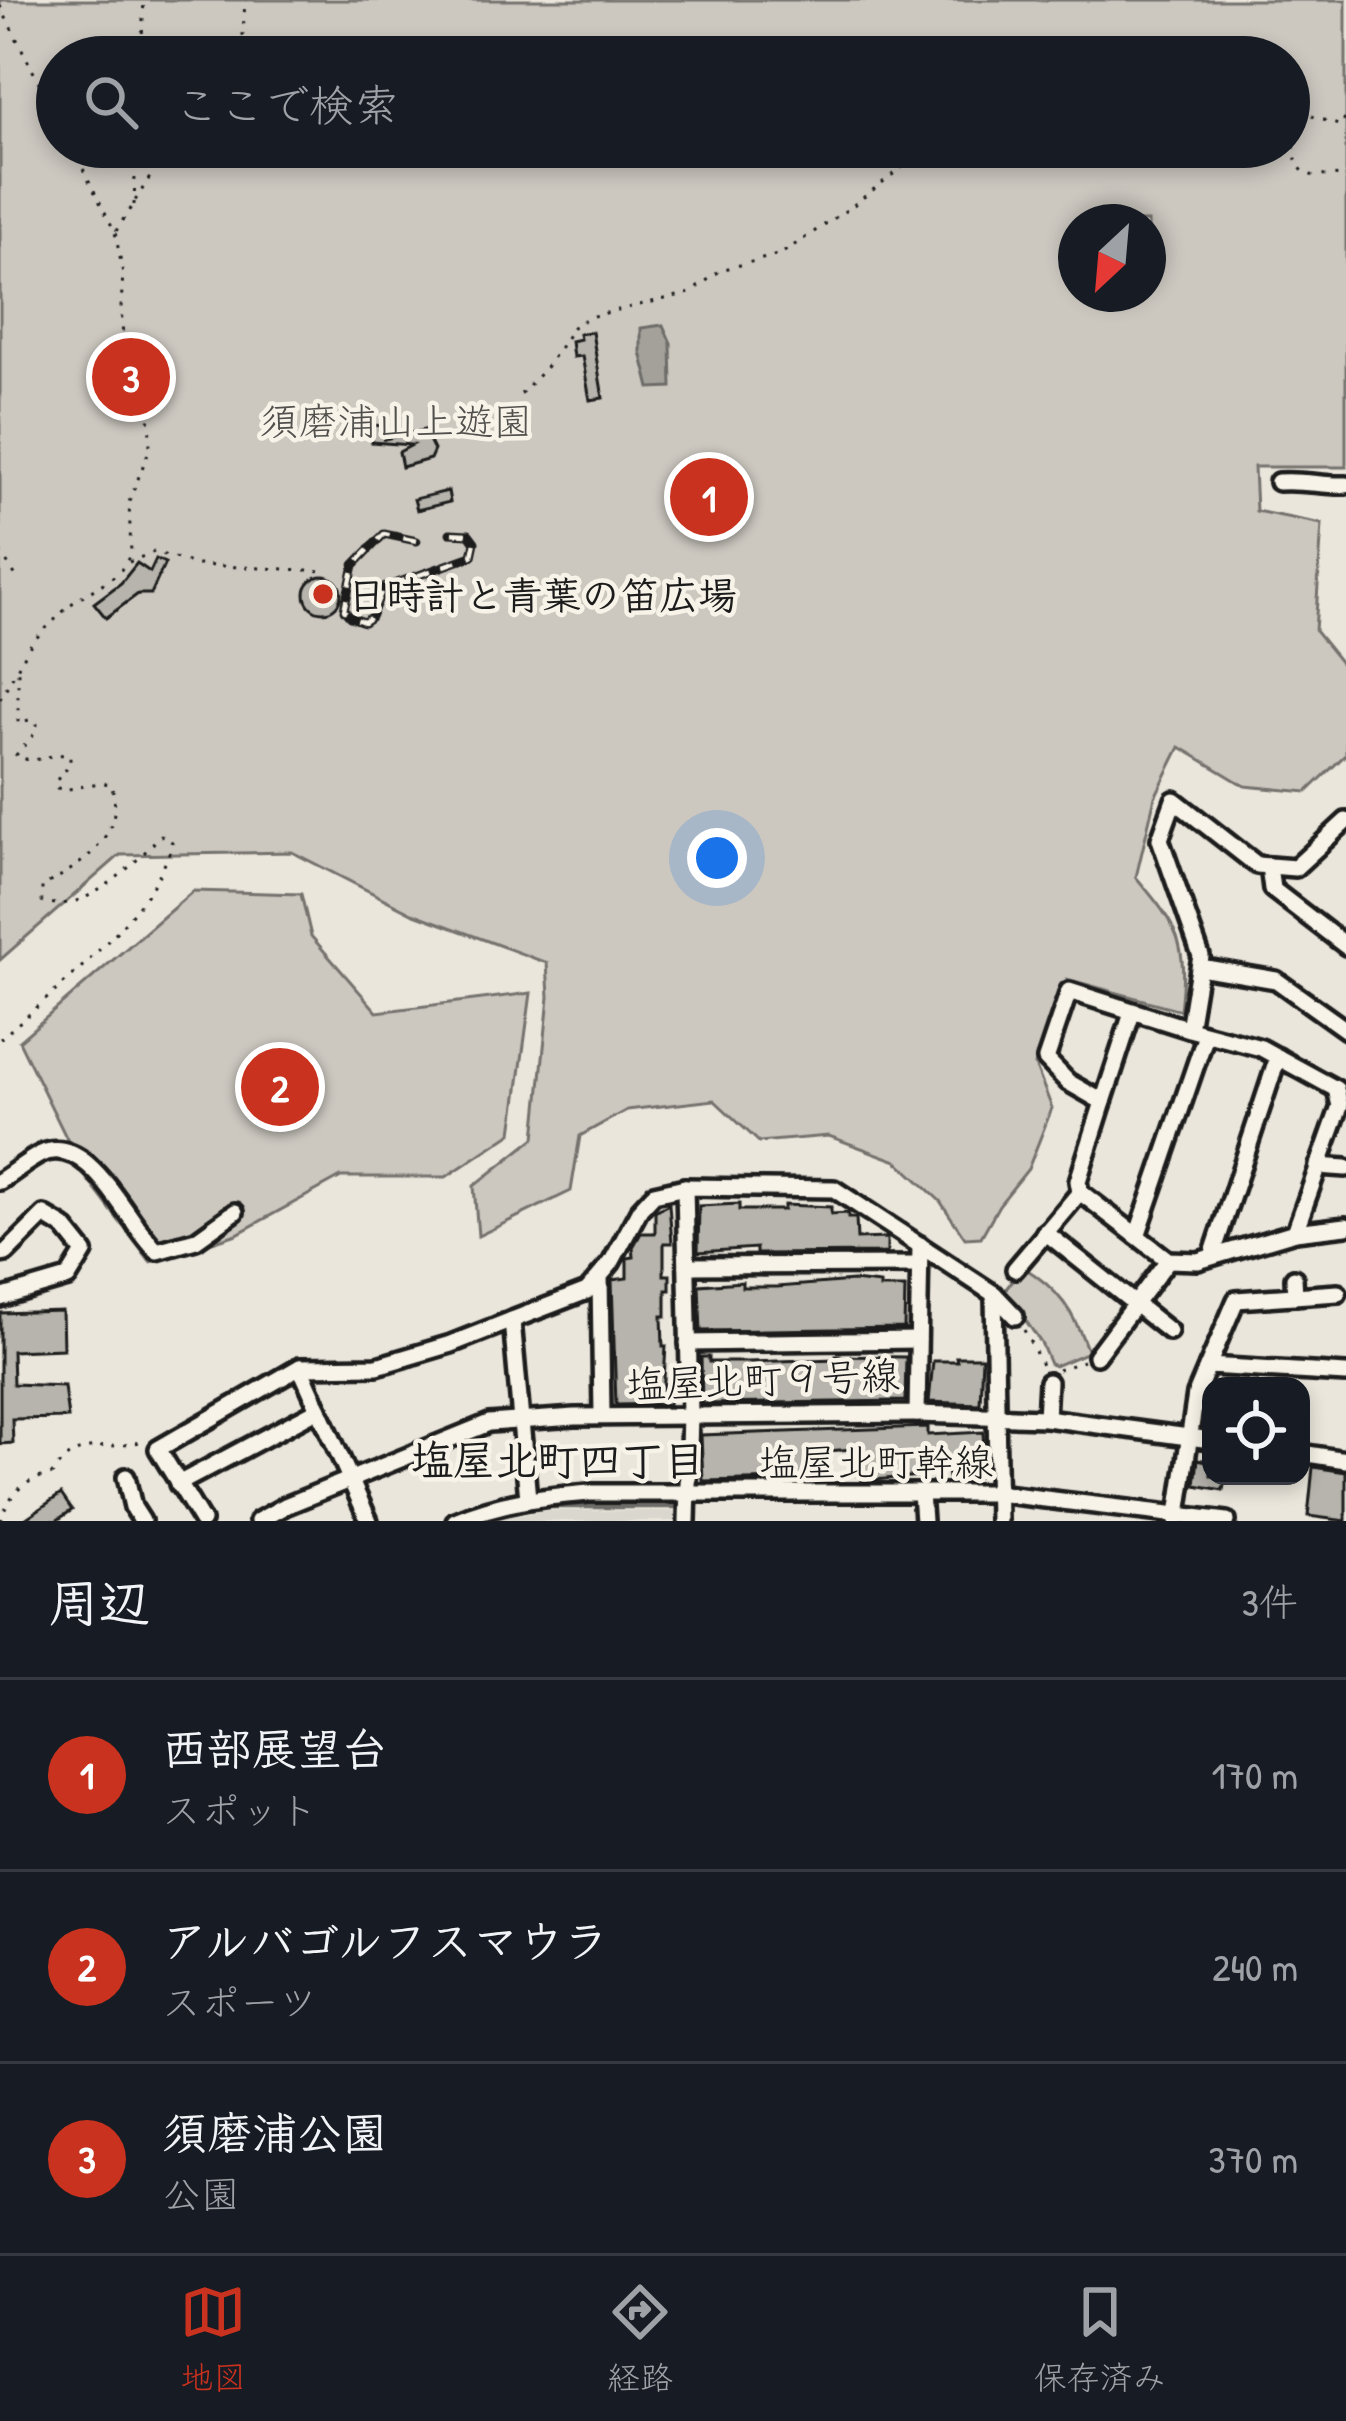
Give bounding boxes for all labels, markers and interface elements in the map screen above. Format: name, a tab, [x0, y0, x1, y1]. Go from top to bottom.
search box	[36, 36, 1310, 168]
icon: search	[78, 69, 144, 135]
text: ここで検索	[174, 74, 399, 135]
north arrow	[1058, 204, 1166, 312]
pin: 3	[92, 332, 170, 422]
park label: 須磨浦山上遊園	[259, 394, 533, 447]
pin: 1	[670, 452, 748, 542]
place label: 日時計と青葉の笛広場	[347, 568, 737, 621]
marker: 日時計と青葉の笛広場	[310, 581, 336, 607]
your location	[687, 828, 747, 888]
pin: 2	[241, 1042, 319, 1132]
street label: 塩屋北町９号線	[626, 1348, 900, 1410]
map controls	[1202, 1377, 1310, 1485]
button: locate	[1202, 1377, 1310, 1485]
district label: 塩屋北町四丁目	[411, 1431, 705, 1488]
street label: 塩屋北町幹線	[759, 1435, 993, 1488]
text: 周辺	[48, 1568, 150, 1637]
text: 3件	[1242, 1575, 1298, 1628]
text: 西部展望台	[162, 1718, 387, 1779]
text: 1	[80, 1748, 94, 1801]
text: 170 m	[1212, 1748, 1298, 1801]
text: スポット	[162, 1783, 318, 1836]
text: アルバゴルフスマウラ	[162, 1910, 608, 1971]
text: 2	[78, 1940, 96, 1993]
text: 240 m	[1212, 1940, 1298, 1993]
text: スポーツ	[162, 1975, 317, 2028]
text: 須磨浦公園	[162, 2102, 387, 2163]
text: 3	[78, 2132, 96, 2185]
text: 370 m	[1208, 2132, 1298, 2185]
text: 公園	[162, 2167, 240, 2220]
tab: 地図	[180, 2279, 246, 2399]
tab: 経路	[607, 2279, 673, 2399]
tab: 保存済み	[1034, 2279, 1166, 2399]

